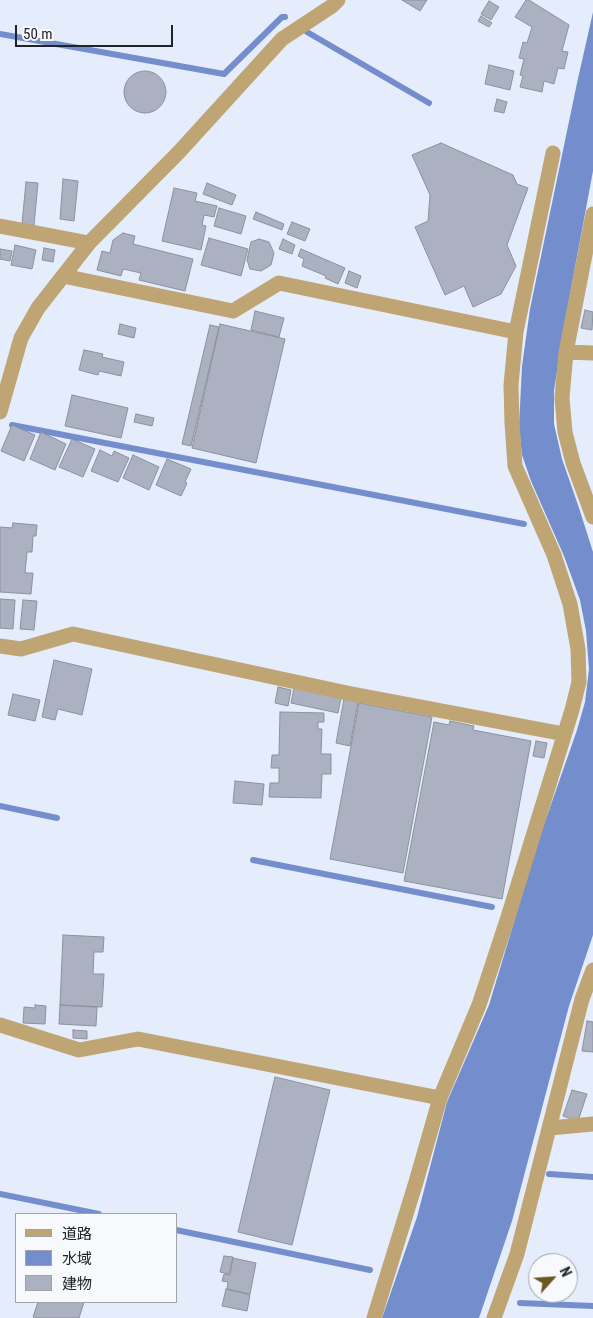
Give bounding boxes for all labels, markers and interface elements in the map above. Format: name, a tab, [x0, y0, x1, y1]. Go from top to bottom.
scale bar	[18, 15, 175, 47]
text: 50 m	[23, 25, 53, 43]
legend	[15, 1213, 178, 1303]
text: 道路	[62, 1225, 92, 1243]
text: 水域	[62, 1250, 92, 1268]
north arrow	[528, 1253, 578, 1303]
text: N	[557, 1264, 575, 1279]
text: 建物	[62, 1275, 92, 1293]

